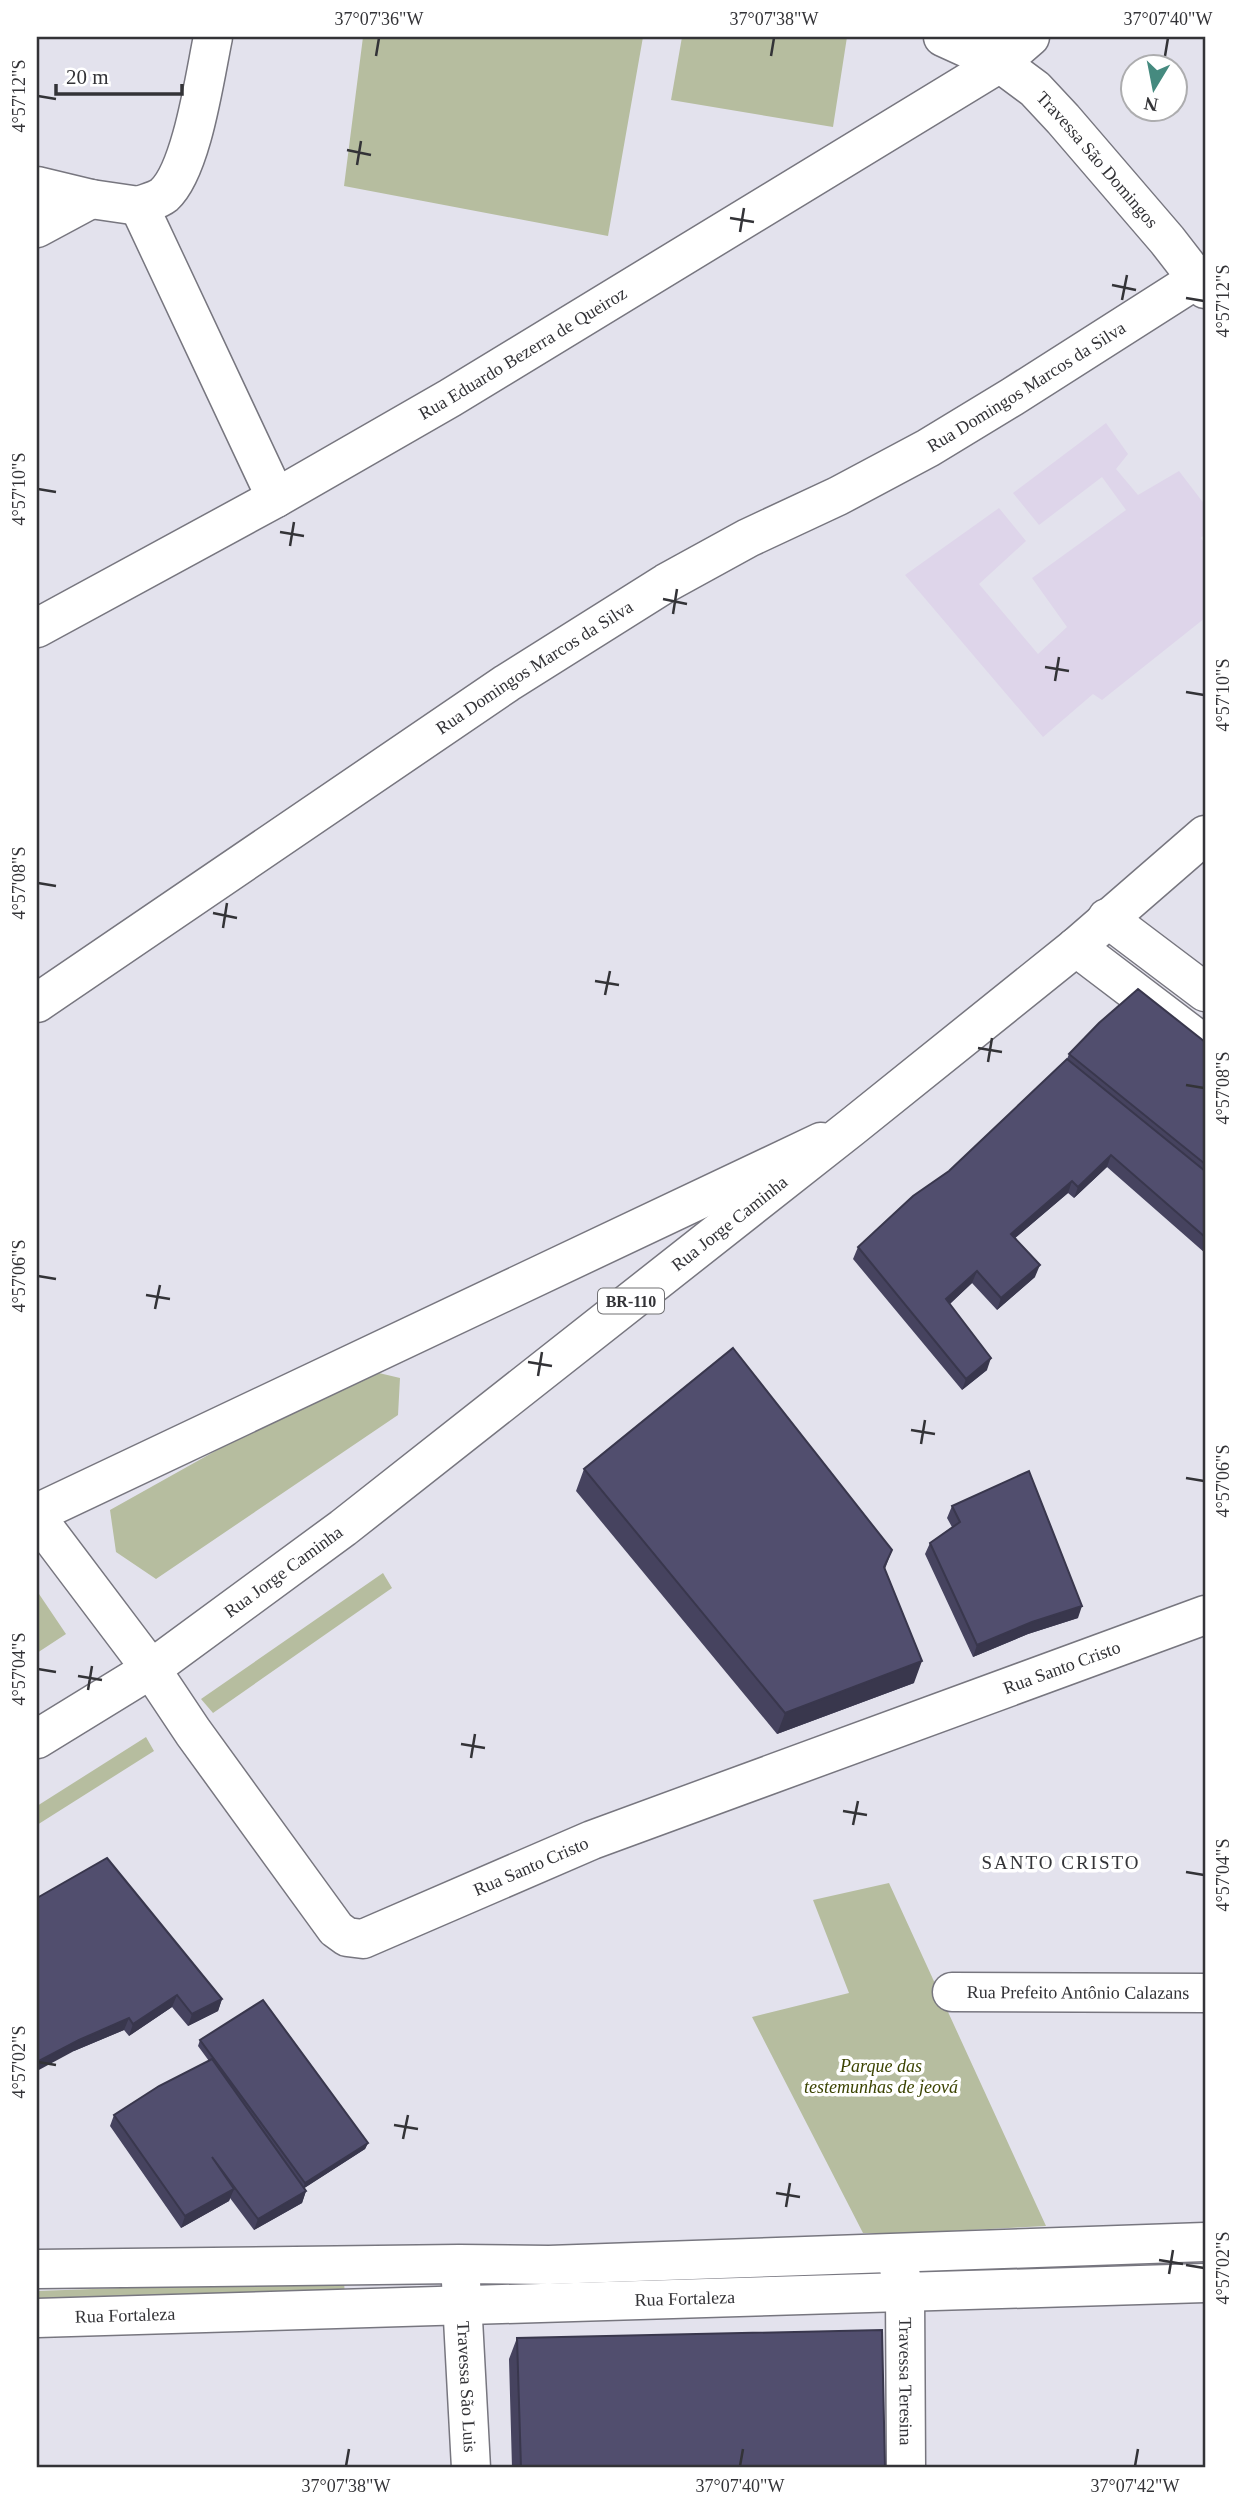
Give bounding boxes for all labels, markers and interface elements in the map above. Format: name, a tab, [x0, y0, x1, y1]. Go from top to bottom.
text: 37°07'36"W	[335, 9, 423, 29]
text: 37°07'38"W	[730, 9, 818, 29]
text: 37°07'40"W	[1124, 9, 1212, 29]
scale bar	[56, 52, 182, 96]
north arrow	[1120, 52, 1190, 122]
text: 4°57'12"S	[9, 60, 29, 132]
text: 20 m	[66, 65, 109, 89]
street label: Travessa São Domingos	[1032, 87, 1162, 232]
text: N	[1142, 93, 1160, 116]
text: 4°57'12"S	[1213, 265, 1233, 337]
street label: Rua Eduardo Bezerra de Queiroz	[415, 283, 630, 424]
street label: Rua Domingos Marcos da Silva	[923, 317, 1129, 456]
text: 4°57'10"S	[9, 453, 29, 525]
street label: Rua Domingos Marcos da Silva	[432, 597, 636, 738]
text: 4°57'10"S	[1213, 659, 1233, 731]
text: 4°57'08"S	[9, 847, 29, 919]
text: 4°57'08"S	[1213, 1052, 1233, 1124]
street label: Rua Jorge Caminha	[668, 1172, 791, 1275]
text: 4°57'06"S	[9, 1240, 29, 1312]
road number: BR-110	[598, 1288, 664, 1314]
text: 4°57'06"S	[1213, 1445, 1233, 1517]
street label: Rua Jorge Caminha	[220, 1522, 346, 1622]
text: 4°57'04"S	[9, 1633, 29, 1705]
street label: Rua Santo Cristo	[1001, 1637, 1123, 1698]
street label: Rua Santo Cristo	[470, 1833, 591, 1900]
text: 4°57'04"S	[1213, 1839, 1233, 1911]
district label: SANTO CRISTO	[982, 1852, 1140, 1873]
street label: Rua Prefeito Antônio Calazans	[967, 1982, 1189, 2003]
text: 4°57'02"S	[9, 2026, 29, 2098]
park label: Parque das testemunhas de jeová	[804, 2056, 958, 2097]
text: 4°57'02"S	[1213, 2232, 1233, 2304]
street label: Rua Fortaleza	[634, 2287, 735, 2310]
street label: Rua Fortaleza	[74, 2304, 176, 2327]
street label: Travessa Teresina	[895, 2317, 916, 2446]
street label: Travessa São Luis	[453, 2321, 480, 2453]
text: 37°07'38"W	[302, 2476, 390, 2496]
text: 37°07'40"W	[696, 2476, 784, 2496]
text: 37°07'42"W	[1091, 2476, 1179, 2496]

